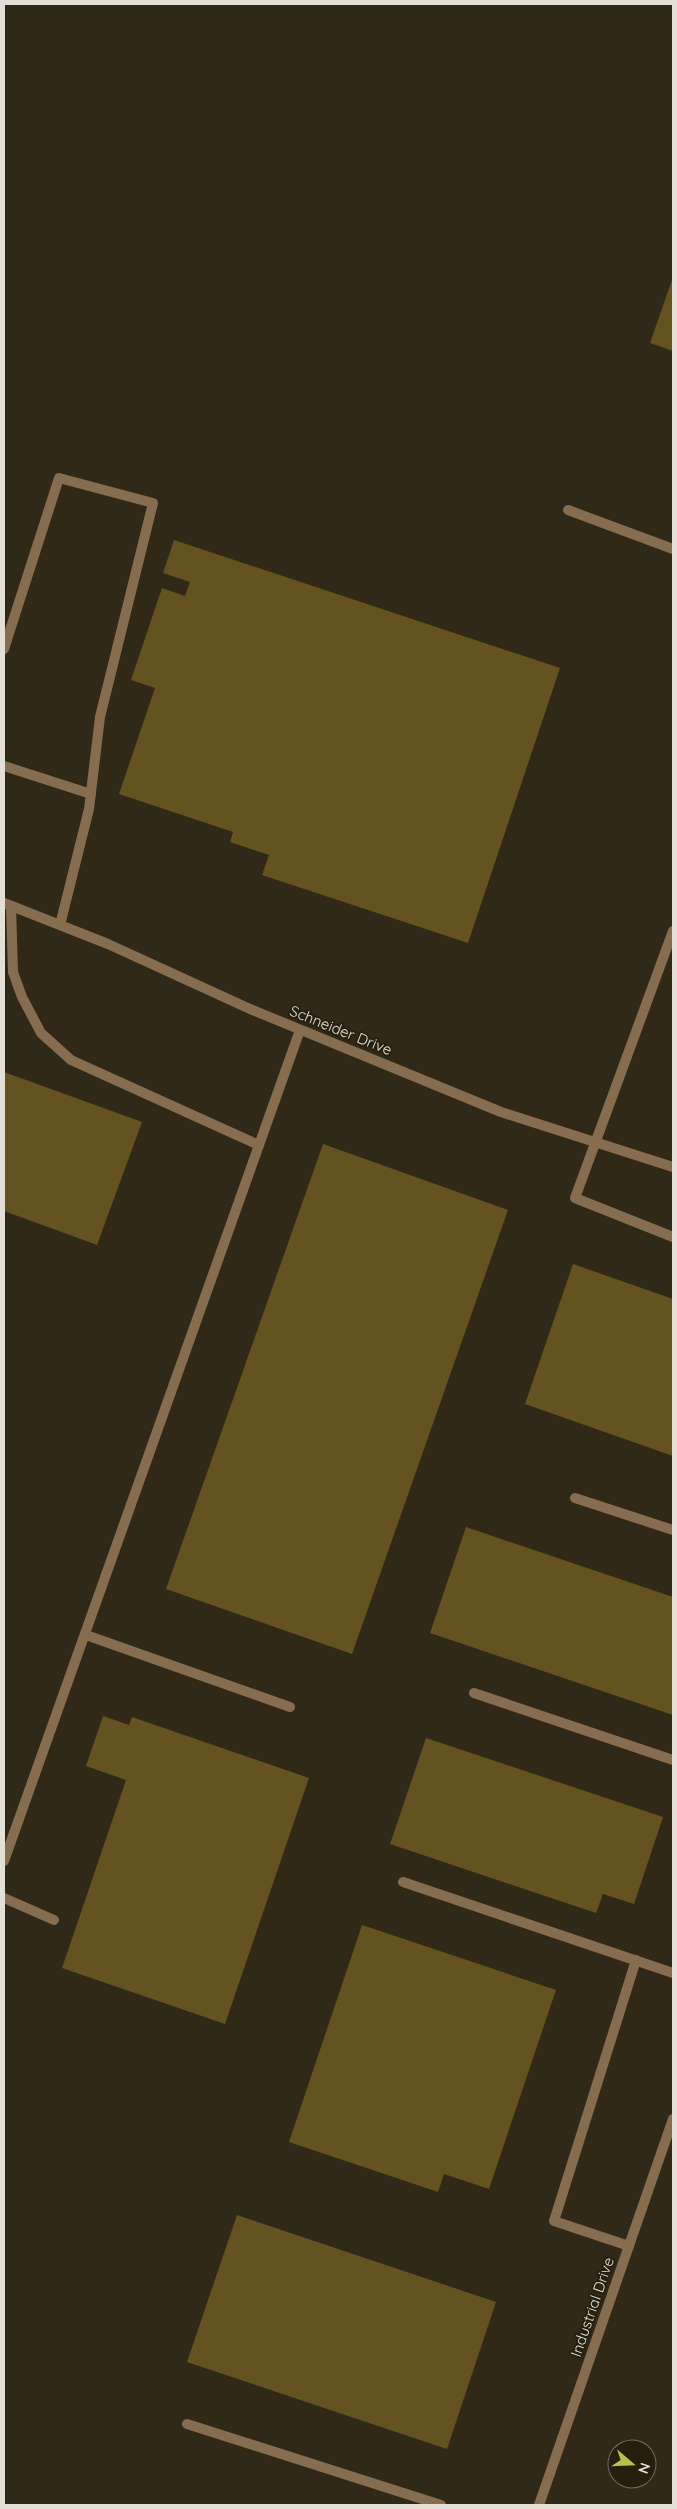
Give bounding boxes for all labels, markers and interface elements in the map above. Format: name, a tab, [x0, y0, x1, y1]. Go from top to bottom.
street label: Schneider Drive	[287, 1001, 395, 1059]
street label: Industrial Drive	[566, 2255, 618, 2359]
north arrow	[607, 2439, 657, 2489]
text: N	[634, 2460, 654, 2476]

